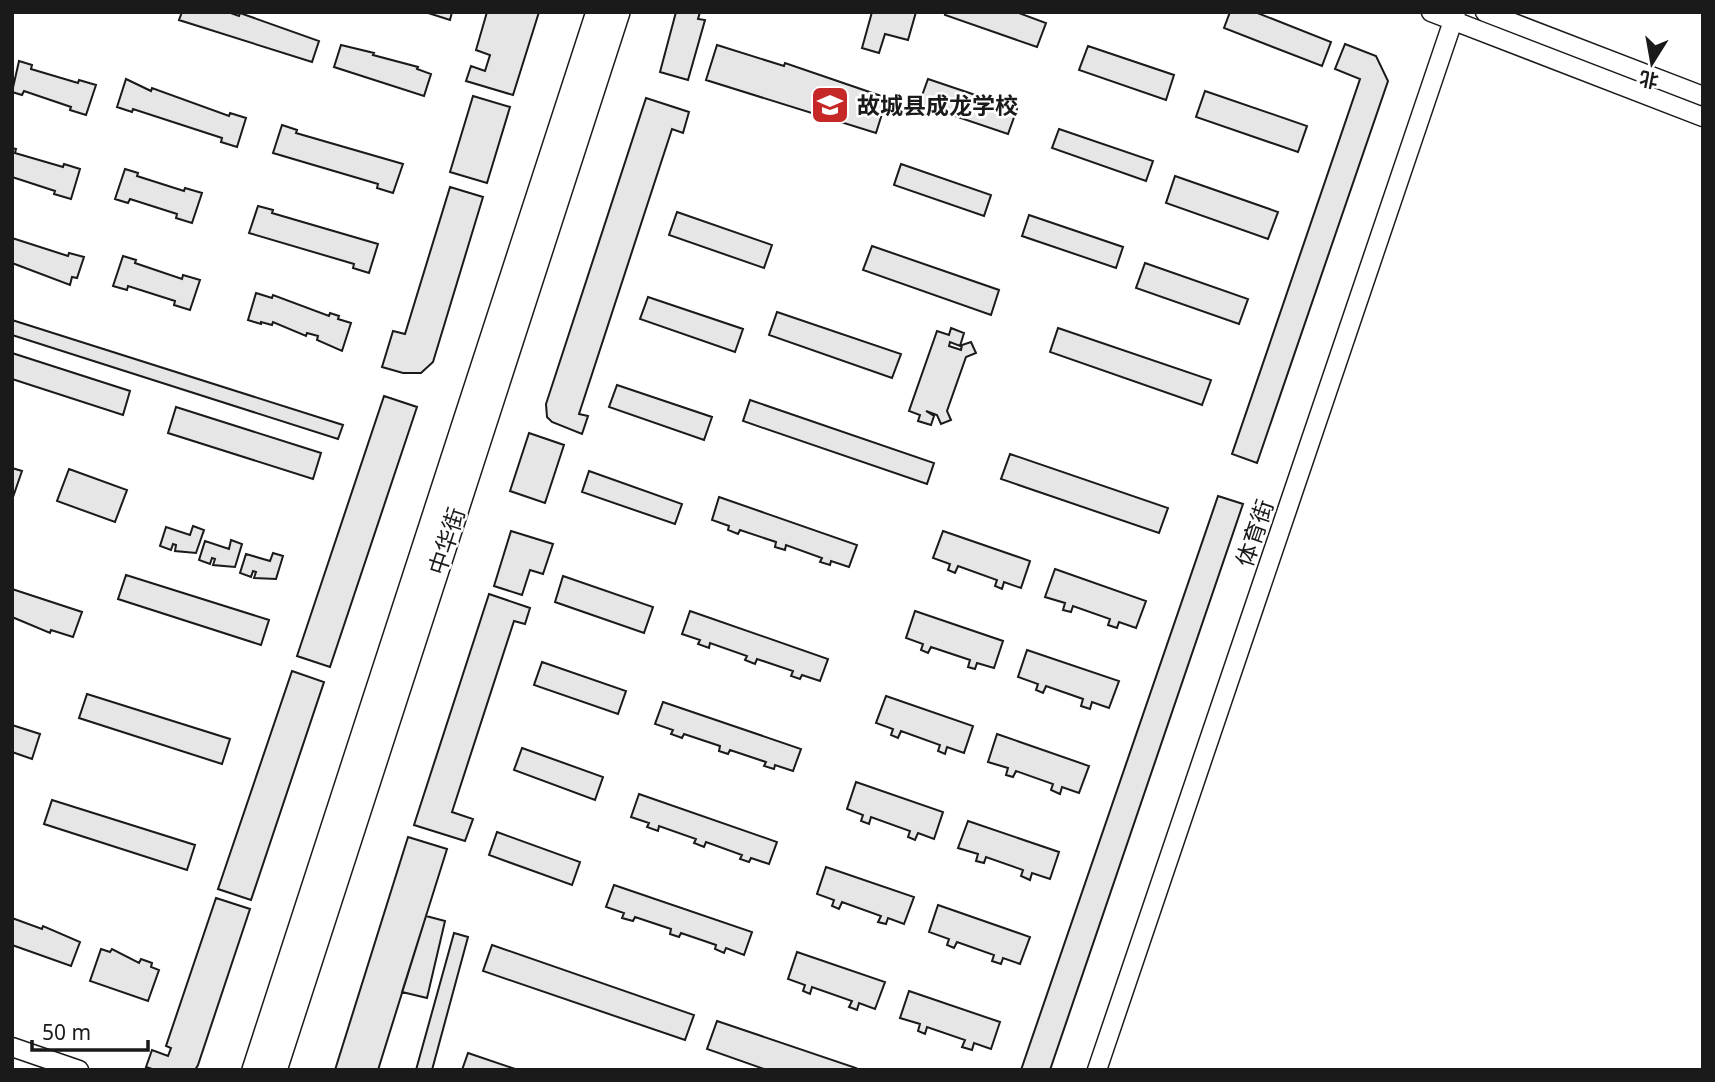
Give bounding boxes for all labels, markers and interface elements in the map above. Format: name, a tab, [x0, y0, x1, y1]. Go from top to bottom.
north arrow	[1617, 28, 1687, 98]
text: 北	[1637, 65, 1661, 94]
school or university icon: 故城县成龙学校	[809, 84, 851, 126]
place label: 故城县成龙学校	[857, 89, 1018, 121]
street label: 体育街	[1228, 495, 1280, 571]
street label: 中华街	[420, 503, 472, 579]
scale bar	[32, 1009, 147, 1052]
text: 50 m	[42, 1018, 91, 1046]

